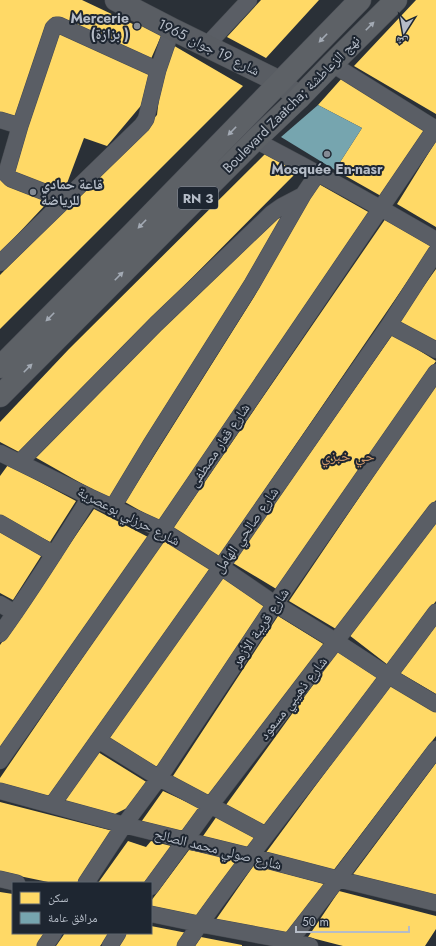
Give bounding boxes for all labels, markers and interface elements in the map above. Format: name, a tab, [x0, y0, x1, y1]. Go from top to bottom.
place label: Mercerie (بزازة )	[70, 8, 129, 44]
north arrow	[384, 12, 424, 52]
street label: شارع 19 جوان 1965	[155, 14, 263, 80]
marker: Mercerie (بزازة )	[132, 21, 142, 31]
one-way arrow	[365, 21, 375, 31]
street label: Boulevard Zaatcha; نهج الزعاطشة	[218, 31, 364, 177]
one-way arrow	[318, 33, 328, 43]
text: ش	[395, 33, 409, 51]
one-way arrow	[228, 126, 237, 136]
marker: Mosquée En-nasr	[322, 149, 332, 159]
place label: Mosquée En-nasr	[271, 159, 383, 179]
place label: قاعة حمادي للرياضة	[41, 174, 103, 210]
marker: قاعة حمادي للرياضة	[28, 187, 38, 197]
road number: RN 3	[178, 187, 218, 209]
one-way arrow	[137, 219, 147, 229]
one-way arrow	[114, 271, 124, 281]
one-way arrow	[45, 312, 55, 322]
one-way arrow	[23, 364, 33, 373]
street label: شارع قعار مصطفى	[184, 399, 254, 491]
district label: حي خبزي	[321, 445, 375, 468]
street label: شارع حرزلي بوعصرية	[74, 482, 184, 552]
street label: شارع صالحي الهامل	[209, 483, 285, 578]
street label: شارع قريبة الأزهر	[226, 584, 294, 671]
street label: شارع ذهيبي مسعود	[254, 652, 333, 745]
street label: شارع صولي محمد الصالح	[152, 824, 284, 876]
legend	[12, 882, 152, 934]
text: سكن	[48, 889, 69, 907]
scale bar	[296, 908, 409, 934]
text: مرافق عامة	[48, 909, 98, 927]
text: 50 m	[302, 913, 329, 931]

